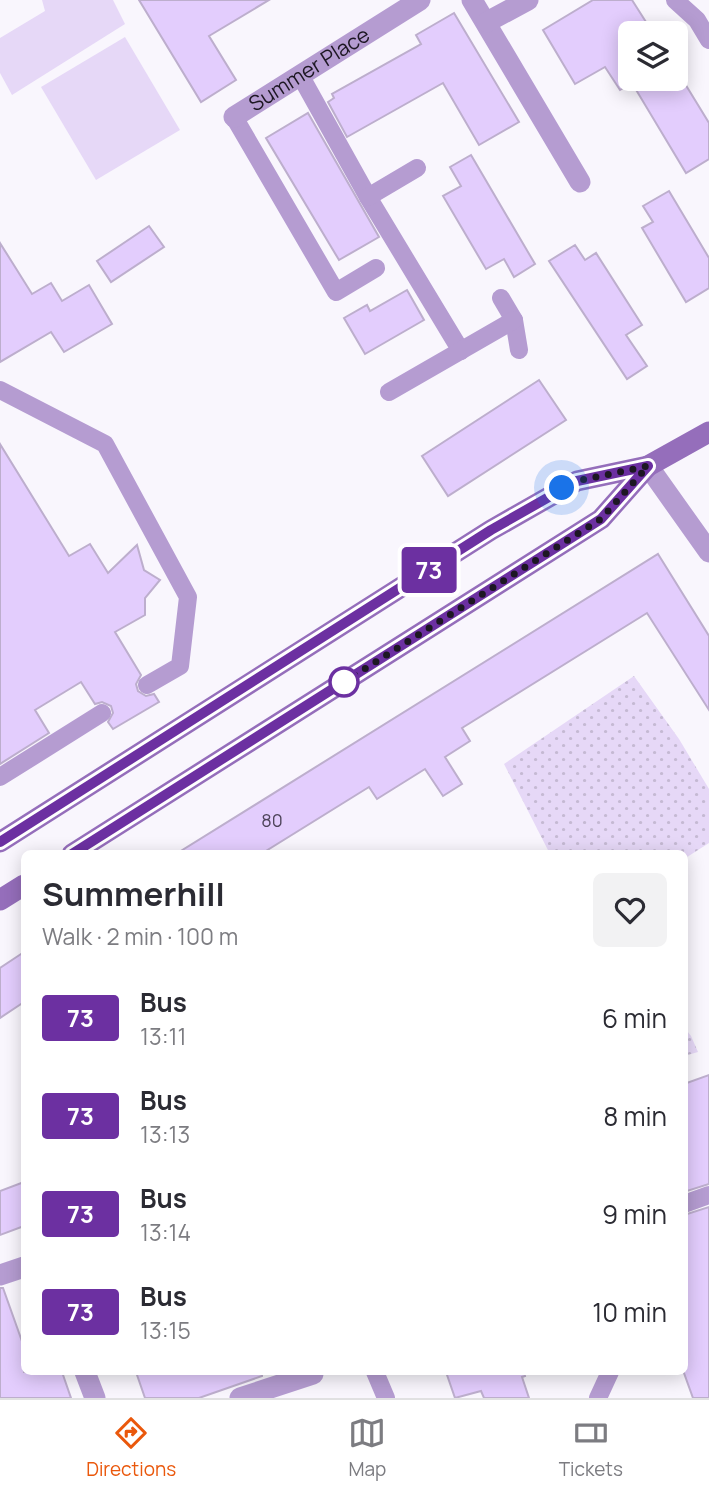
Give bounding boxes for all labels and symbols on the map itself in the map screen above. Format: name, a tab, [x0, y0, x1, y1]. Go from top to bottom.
street label: Summer Place	[243, 20, 375, 117]
your location	[544, 470, 579, 505]
line badge: 73	[398, 547, 460, 593]
unlabelled marker	[329, 667, 359, 697]
house number: 80	[261, 808, 283, 832]

